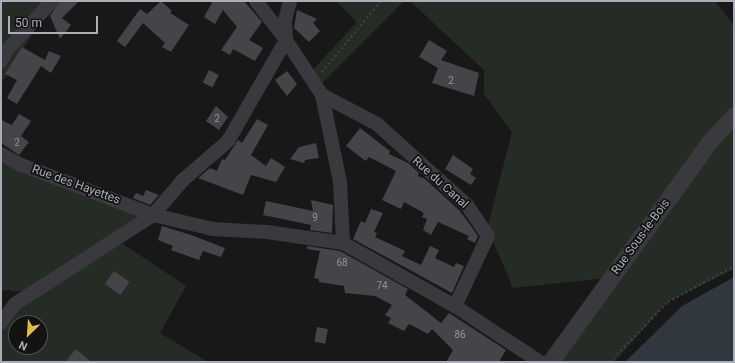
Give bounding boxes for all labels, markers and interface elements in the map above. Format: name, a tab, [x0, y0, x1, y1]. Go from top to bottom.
scale bar	[10, 8, 100, 34]
text: 50 m	[15, 16, 42, 30]
house number: 2	[448, 75, 454, 87]
house number: 2	[214, 113, 220, 125]
house number: 2	[14, 137, 20, 149]
street label: Rue du Canal	[409, 154, 471, 212]
street label: Rue des Hayettes	[30, 162, 122, 208]
street label: Rue Sous-le-Bois	[609, 197, 673, 277]
house number: 9	[312, 212, 318, 224]
house number: 68	[336, 257, 348, 269]
house number: 74	[376, 280, 388, 292]
north arrow	[8, 315, 48, 355]
house number: 86	[454, 329, 466, 341]
text: N	[17, 338, 29, 353]

